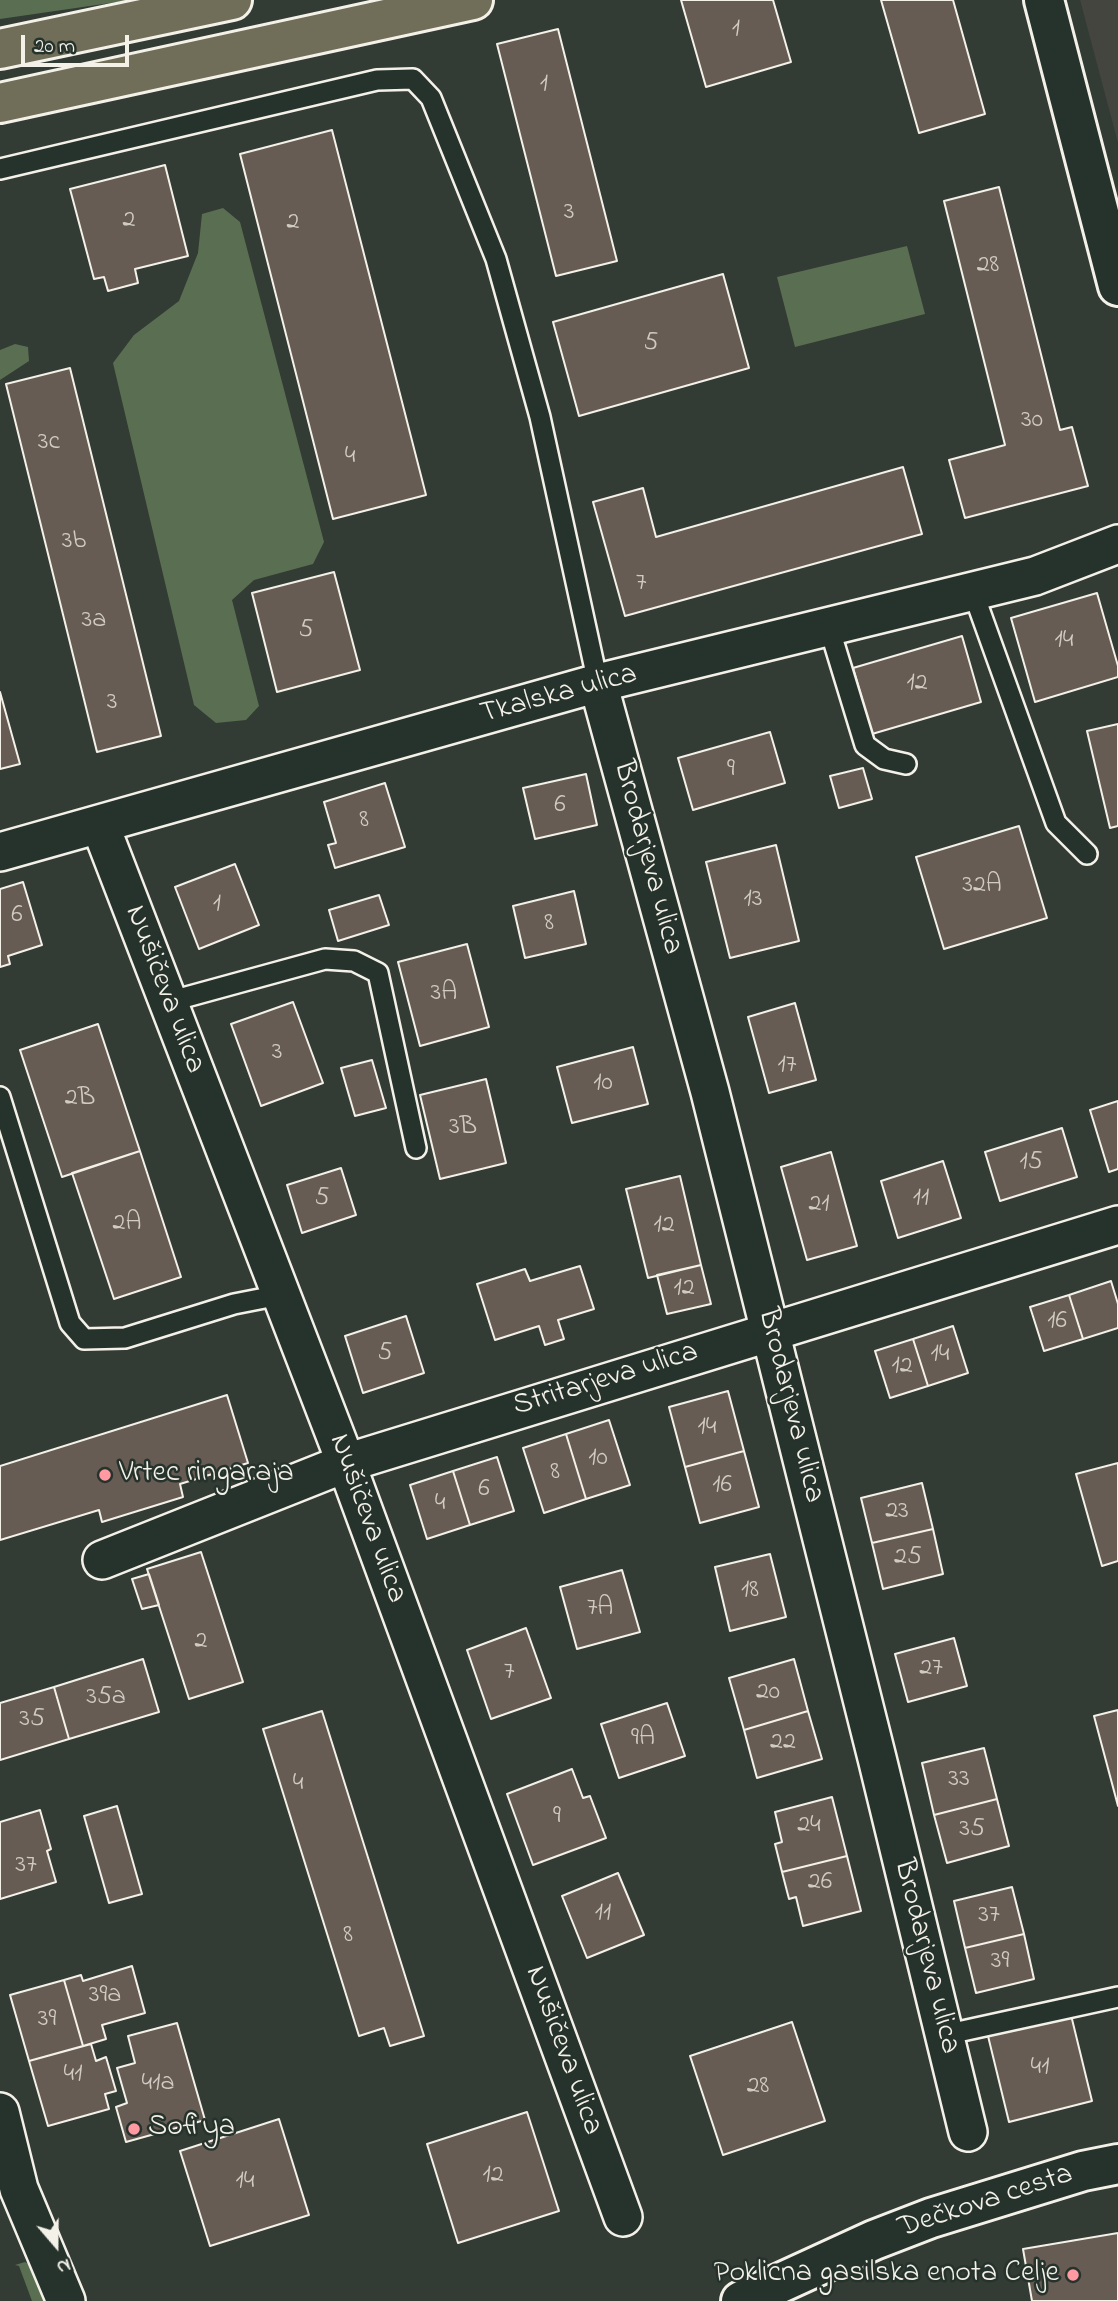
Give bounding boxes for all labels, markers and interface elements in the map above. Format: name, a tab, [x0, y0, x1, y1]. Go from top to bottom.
house number: 1	[732, 15, 740, 47]
scale bar	[24, 21, 133, 65]
text: 20 m	[34, 32, 75, 62]
house number: 1	[540, 70, 548, 102]
house number: 3	[564, 198, 574, 230]
house number: 2	[123, 206, 135, 238]
house number: 2	[287, 208, 299, 240]
house number: 28	[977, 251, 999, 283]
house number: 5	[644, 329, 658, 361]
house number: 30	[1021, 406, 1043, 438]
house number: 3c	[38, 428, 60, 460]
house number: 4	[345, 442, 355, 474]
house number: 3b	[62, 527, 86, 559]
house number: 7	[636, 569, 646, 601]
house number: 3a	[82, 606, 106, 638]
house number: 5	[299, 616, 313, 648]
house number: 14	[1055, 626, 1073, 658]
street label: Tkalska ulica	[477, 658, 641, 734]
house number: 12	[906, 669, 928, 701]
house number: 3	[107, 688, 117, 720]
house number: 9	[727, 755, 735, 787]
street label: Brodarjeva ulica	[603, 757, 689, 959]
house number: 6	[554, 791, 566, 823]
house number: 8	[359, 806, 369, 838]
house number: 32A	[962, 871, 1002, 903]
house number: 13	[743, 885, 763, 917]
house number: 1	[213, 890, 221, 922]
house number: 6	[11, 901, 23, 933]
street label: Nušičeva ulica	[114, 901, 212, 1079]
house number: 8	[544, 909, 554, 941]
house number: 3A	[431, 979, 457, 1011]
house number: 3	[272, 1038, 282, 1070]
house number: 17	[778, 1051, 796, 1083]
house number: 10	[593, 1069, 613, 1101]
house number: 2B	[65, 1084, 95, 1116]
house number: 3B	[449, 1113, 477, 1145]
house number: 15	[1019, 1148, 1043, 1180]
house number: 5	[315, 1184, 329, 1216]
house number: 11	[913, 1184, 929, 1216]
house number: 21	[808, 1190, 830, 1222]
house number: 2A	[113, 1209, 141, 1241]
house number: 12	[653, 1211, 675, 1243]
house number: 12	[673, 1274, 695, 1306]
street label: Brodarjeva ulica	[747, 1305, 831, 1507]
house number: 16	[1047, 1307, 1067, 1339]
street label: Stritarjeva ulica	[509, 1336, 703, 1426]
house number: 5	[378, 1339, 392, 1371]
house number: 14	[931, 1340, 949, 1372]
house number: 12	[891, 1352, 913, 1384]
house number: 14	[698, 1413, 716, 1445]
street label: Nušičeva ulica	[319, 1430, 413, 1608]
house number: 10	[588, 1444, 608, 1476]
place label: Vrtec ringaraja	[119, 1457, 294, 1493]
house number: 8	[550, 1458, 560, 1490]
marker: Vrtec ringaraja	[97, 1467, 113, 1483]
house number: 16	[712, 1471, 732, 1503]
house number: 6	[478, 1475, 490, 1507]
house number: 4	[435, 1489, 445, 1521]
house number: 23	[885, 1497, 909, 1529]
house number: 25	[894, 1543, 922, 1575]
house number: 18	[741, 1576, 759, 1608]
house number: 7A	[587, 1594, 613, 1626]
house number: 2	[195, 1627, 207, 1659]
house number: 27	[919, 1654, 943, 1686]
house number: 7	[504, 1658, 514, 1690]
house number: 20	[756, 1678, 780, 1710]
house number: 35a	[86, 1683, 126, 1715]
house number: 35	[19, 1705, 45, 1737]
house number: 9A	[631, 1724, 655, 1756]
house number: 22	[770, 1728, 796, 1760]
house number: 33	[948, 1765, 970, 1797]
house number: 4	[293, 1769, 303, 1801]
house number: 9	[553, 1802, 561, 1834]
house number: 24	[797, 1811, 821, 1843]
house number: 35	[959, 1815, 985, 1847]
house number: 37	[15, 1851, 37, 1883]
street label: Brodarjeva ulica	[883, 1856, 967, 2058]
house number: 26	[808, 1868, 832, 1900]
house number: 11	[595, 1899, 611, 1931]
house number: 37	[978, 1901, 1000, 1933]
house number: 8	[343, 1921, 353, 1953]
house number: 39	[991, 1947, 1009, 1979]
street label: Nušičeva ulica	[515, 1962, 609, 2140]
house number: 39a	[89, 1981, 121, 2013]
house number: 39	[38, 2005, 56, 2037]
house number: 41	[1031, 2053, 1049, 2085]
house number: 41	[64, 2060, 82, 2092]
house number: 41a	[141, 2069, 175, 2101]
house number: 28	[747, 2072, 769, 2104]
place label: Sofiya	[148, 2111, 235, 2147]
marker: Sofiya	[126, 2121, 142, 2137]
street label: Dečkova cesta	[894, 2158, 1078, 2248]
house number: 12	[482, 2161, 504, 2193]
house number: 14	[236, 2167, 254, 2199]
north arrow	[21, 2210, 91, 2280]
text: N	[53, 2250, 74, 2280]
place label: Poklicna gasilska enota Celje	[714, 2257, 1059, 2293]
marker: Poklicna gasilska enota Celje	[1065, 2267, 1081, 2283]

